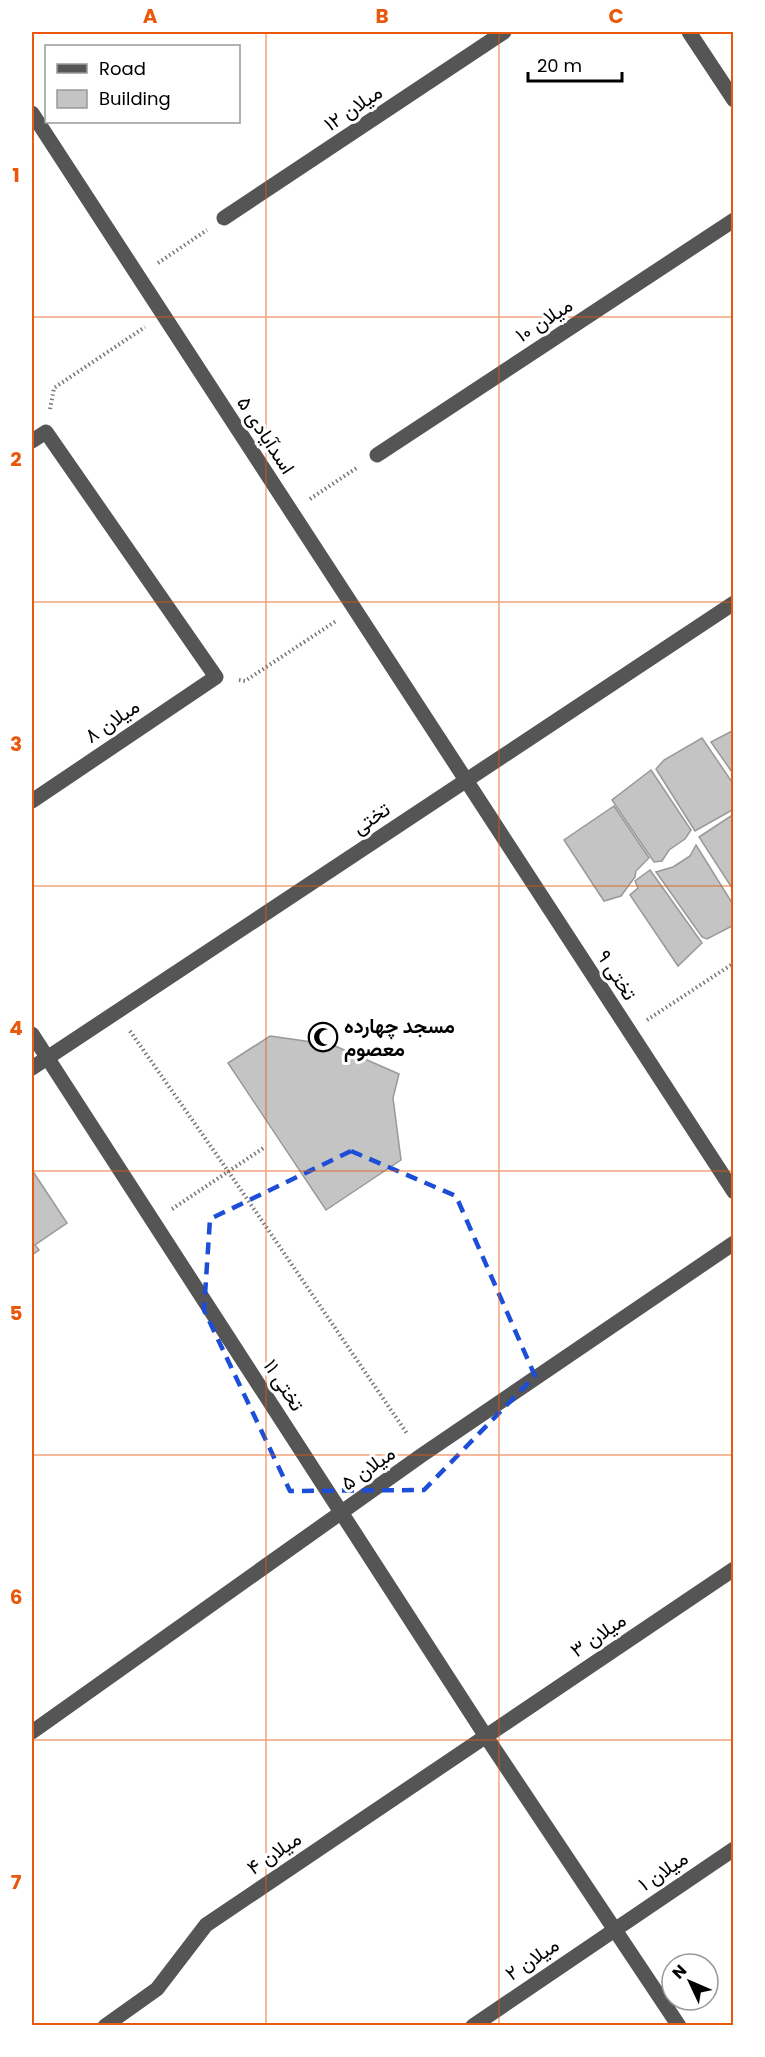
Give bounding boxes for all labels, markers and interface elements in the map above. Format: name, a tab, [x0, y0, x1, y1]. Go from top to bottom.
text: A	[143, 2, 158, 30]
text: B	[375, 2, 389, 30]
text: C	[608, 2, 624, 30]
legend	[45, 45, 240, 123]
scale bar	[528, 45, 622, 83]
text: 20 m	[537, 53, 582, 78]
text: Road	[99, 56, 146, 81]
street label: میلان ۱۲	[318, 78, 388, 138]
text: Building	[99, 86, 171, 111]
text: 1	[12, 161, 20, 189]
street label: میلان ۱۰	[510, 291, 578, 349]
street label: اسدآیادی ۵	[230, 390, 302, 480]
text: 2	[10, 445, 22, 473]
street label: میلان ۸	[79, 692, 145, 750]
text: 3	[10, 730, 22, 758]
street label: تختی	[347, 795, 395, 841]
street label: تختی ۹	[590, 944, 644, 1006]
place label: مسجد چهارده معصوم	[344, 1012, 455, 1063]
text: 4	[9, 1014, 23, 1042]
mosque icon: مسجد چهارده معصوم	[307, 1021, 339, 1053]
text: 5	[10, 1299, 23, 1327]
street label: تختی ۱۱	[257, 1354, 311, 1416]
street label: میلان ۵	[335, 1439, 401, 1497]
text: 6	[10, 1583, 22, 1611]
street label: میلان ۳	[564, 1606, 632, 1664]
street label: میلان ۴	[241, 1825, 307, 1881]
street label: میلان ۱	[633, 1844, 693, 1898]
text: 7	[11, 1868, 22, 1896]
street label: میلان ۲	[500, 1931, 564, 1987]
north arrow	[660, 1952, 720, 2012]
text: N	[667, 1960, 692, 1984]

